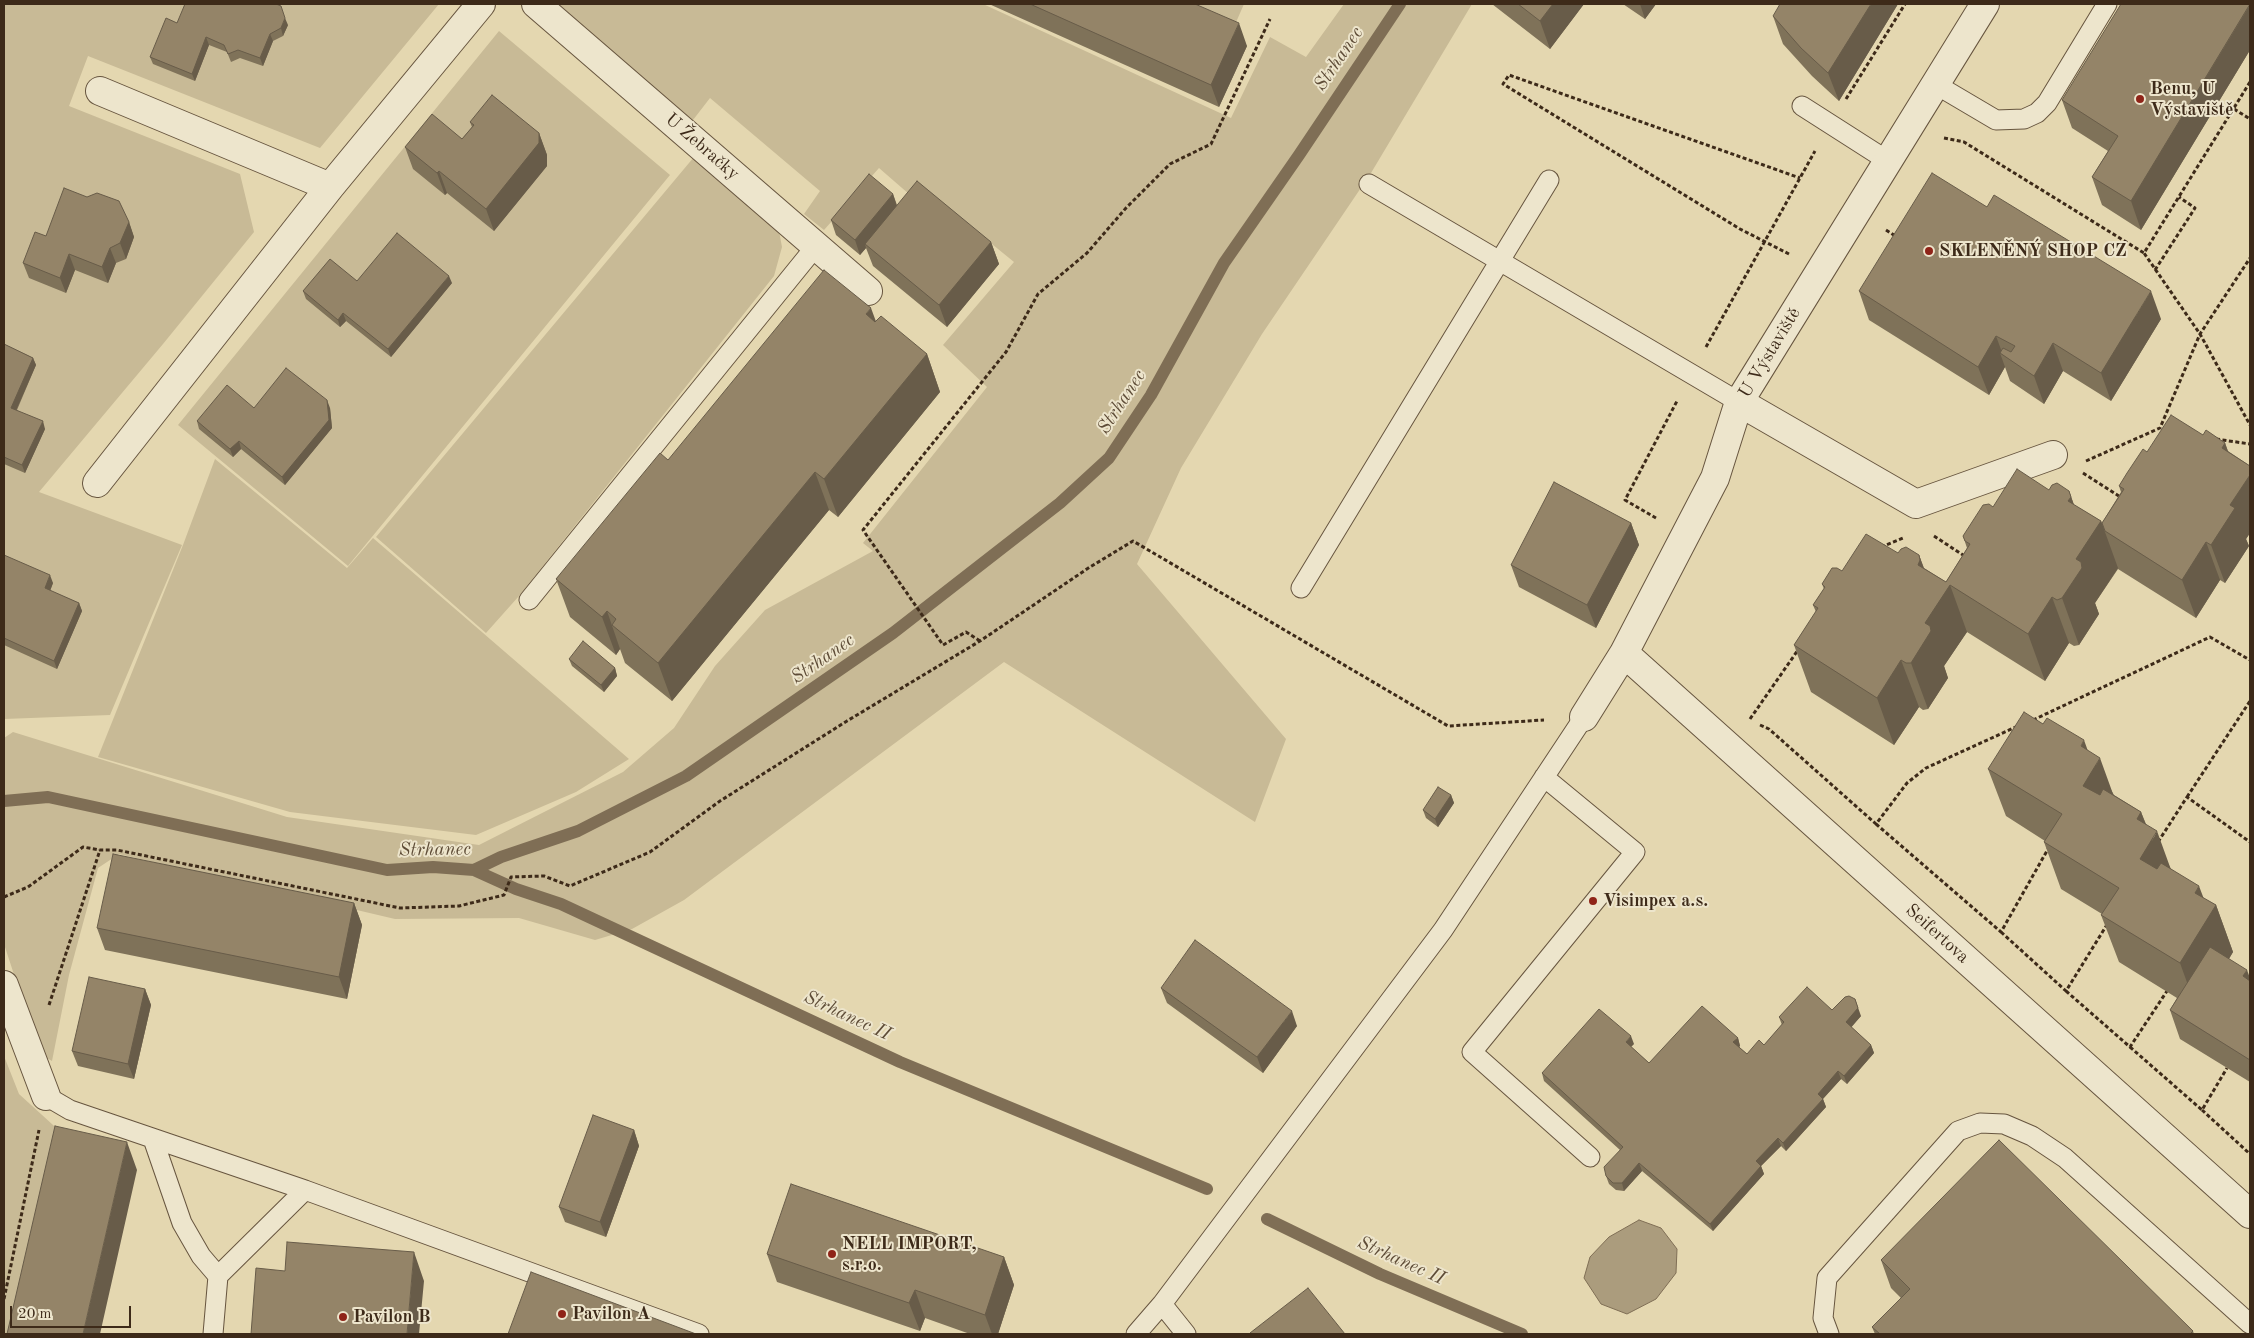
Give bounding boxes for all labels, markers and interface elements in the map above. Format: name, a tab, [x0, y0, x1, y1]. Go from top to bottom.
water label: Strhanec	[1309, 23, 1369, 95]
place label: Benu, U Výstaviště	[2150, 78, 2234, 120]
marker: Benu, U Výstaviště	[2134, 93, 2146, 105]
street label: U Žebračky	[660, 109, 744, 185]
place label: SKLENĚNÝ SHOP CZ	[1939, 240, 2127, 262]
marker: SKLENĚNÝ SHOP CZ	[1923, 245, 1935, 257]
street label: U Výstaviště	[1735, 304, 1805, 402]
water label: Strhanec	[1093, 365, 1151, 439]
water label: Strhanec	[787, 629, 859, 689]
water label: Strhanec	[398, 838, 472, 862]
place label: Visimpex a.s.	[1603, 890, 1708, 912]
marker: Visimpex a.s.	[1587, 895, 1599, 907]
street label: Seifertova	[1901, 900, 1973, 968]
water label: Strhanec II	[800, 986, 894, 1046]
water label: Strhanec II	[1354, 1232, 1448, 1290]
place label: NELL IMPORT, s.r.o.	[842, 1233, 977, 1276]
marker: NELL IMPORT, s.r.o.	[826, 1248, 838, 1260]
scale bar	[12, 1296, 134, 1328]
place label: Pavilon A	[572, 1303, 650, 1325]
place label: Pavilon B	[353, 1306, 430, 1328]
text: 20 m	[18, 1307, 52, 1322]
marker: Pavilon A	[556, 1308, 568, 1320]
marker: Pavilon B	[337, 1311, 349, 1323]

